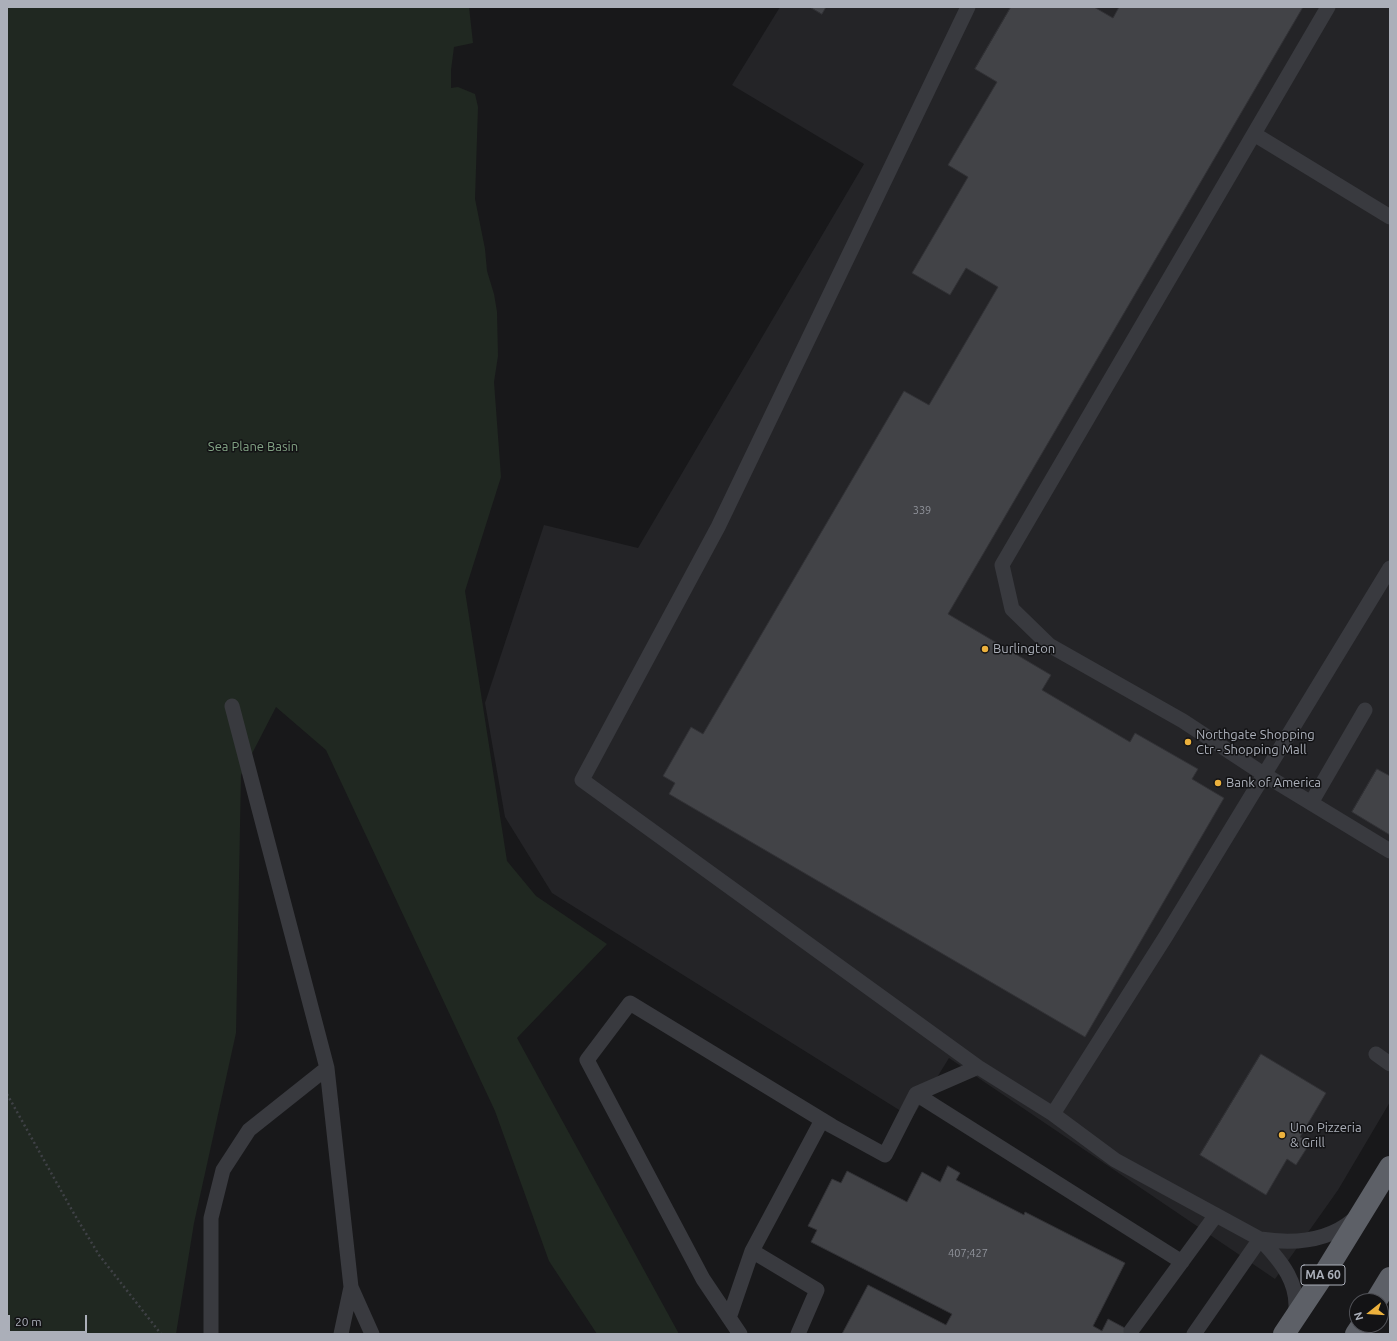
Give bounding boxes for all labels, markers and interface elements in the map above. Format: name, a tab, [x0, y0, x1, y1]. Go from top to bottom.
park label: Sea Plane Basin	[208, 439, 298, 455]
house number: 339	[913, 503, 931, 517]
place label: Burlington	[993, 641, 1055, 657]
marker: Burlington	[980, 644, 990, 654]
place label: Northgate Shopping Ctr - Shopping Mall	[1196, 727, 1315, 758]
marker: Northgate Shopping Ctr - Shopping Mall	[1183, 737, 1193, 747]
place label: Bank of America	[1226, 775, 1321, 791]
marker: Bank of America	[1213, 778, 1223, 788]
place label: Uno Pizzeria & Grill	[1290, 1120, 1362, 1151]
marker: Uno Pizzeria & Grill	[1277, 1130, 1287, 1140]
house number: 407;427	[948, 1246, 988, 1260]
road number: MA 60	[1301, 1265, 1345, 1285]
north arrow	[1349, 1293, 1389, 1333]
scale bar	[10, 1307, 89, 1333]
text: N	[1352, 1311, 1365, 1322]
text: 20 m	[15, 1315, 42, 1328]

